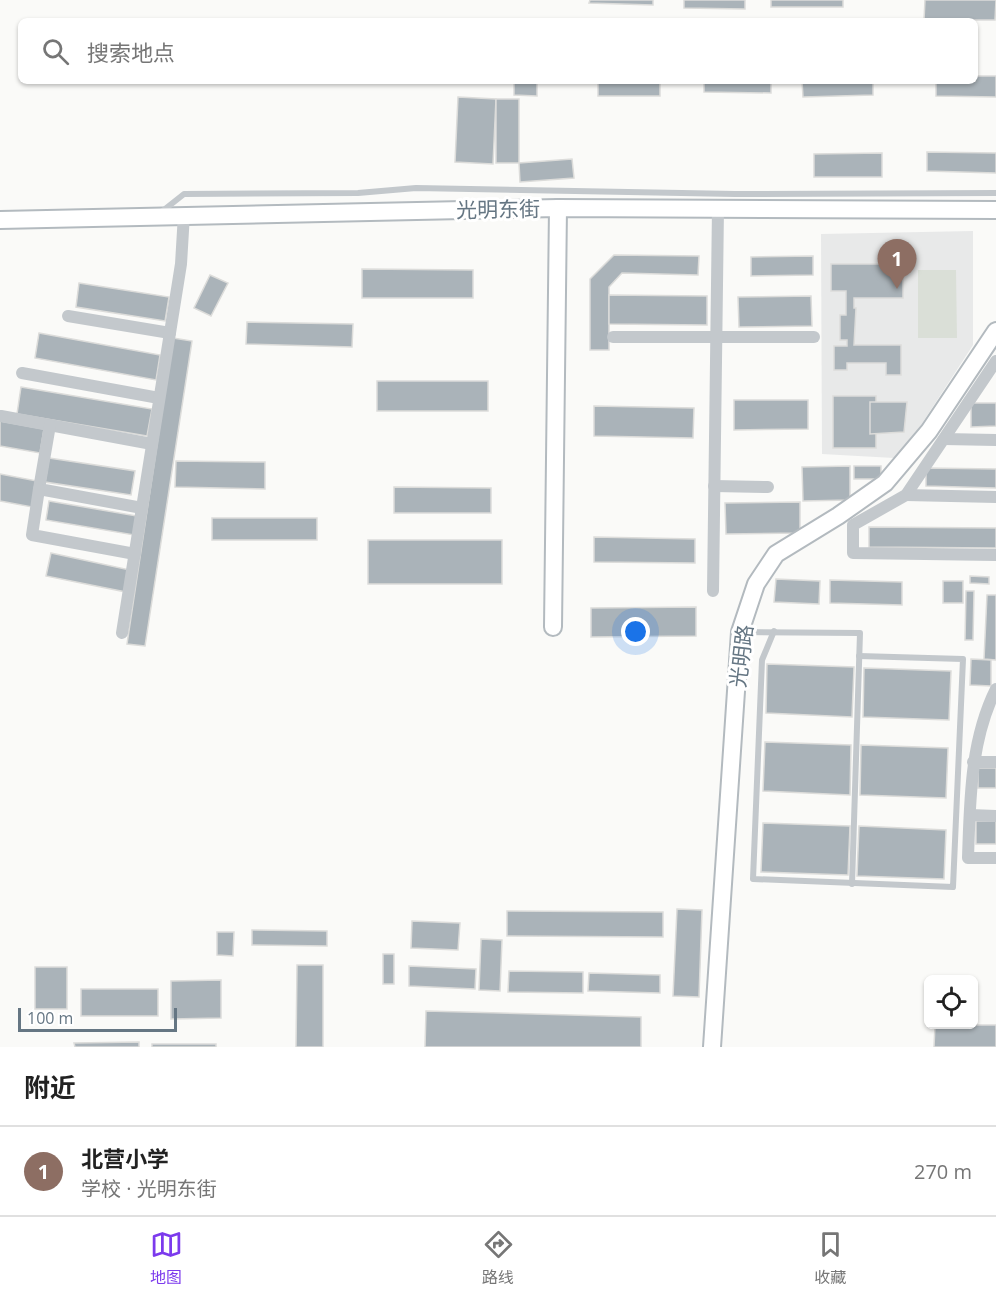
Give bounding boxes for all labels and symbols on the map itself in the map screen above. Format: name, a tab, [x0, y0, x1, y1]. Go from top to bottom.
street label: 光明东街	[456, 194, 540, 224]
pin: 1	[878, 240, 916, 289]
your location	[621, 617, 650, 646]
street label: 光明路	[723, 623, 759, 689]
scale bar	[18, 1005, 177, 1032]

